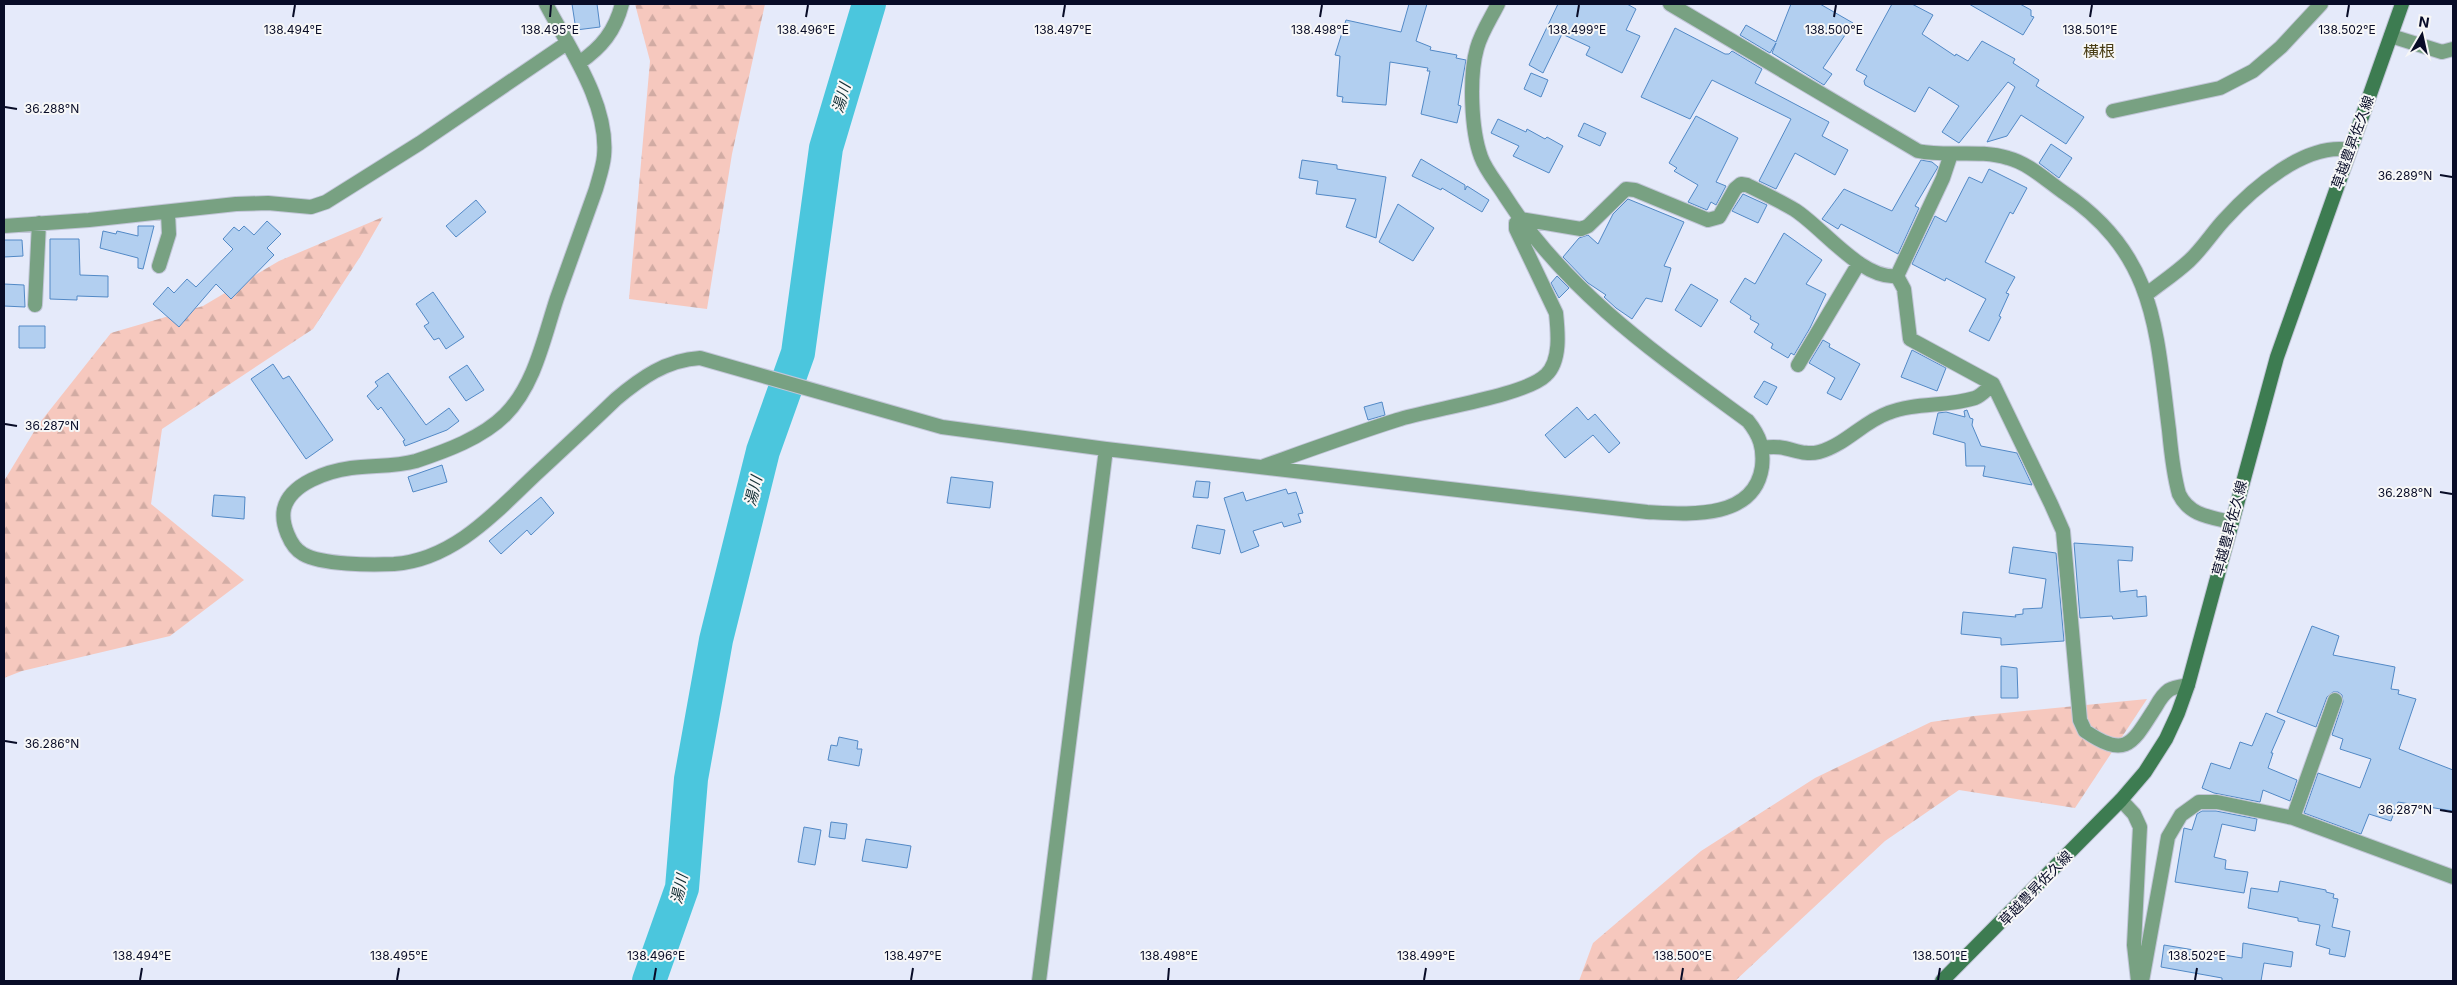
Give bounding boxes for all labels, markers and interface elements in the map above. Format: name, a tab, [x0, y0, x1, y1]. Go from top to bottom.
north arrow	[2397, 10, 2447, 60]
text: N	[2418, 12, 2431, 31]
text: 138.494°E	[264, 22, 322, 37]
text: 138.495°E	[521, 22, 579, 37]
text: 138.496°E	[777, 22, 835, 37]
text: 138.497°E	[1034, 22, 1092, 37]
text: 138.498°E	[1291, 22, 1349, 37]
text: 138.499°E	[1548, 22, 1606, 37]
text: 138.500°E	[1805, 22, 1863, 37]
text: 138.501°E	[2062, 22, 2118, 37]
text: 138.502°E	[2318, 22, 2376, 37]
district label: 横根	[2083, 41, 2115, 61]
water label: 湯川	[828, 79, 855, 115]
street label: 草越豊昇佐久線	[2327, 93, 2377, 191]
text: 36.288°N	[25, 101, 79, 116]
text: 36.289°N	[2378, 168, 2432, 183]
text: 36.287°N	[25, 418, 79, 433]
water label: 湯川	[740, 472, 766, 508]
street label: 草越豊昇佐久線	[2208, 478, 2250, 578]
text: 36.288°N	[2378, 485, 2432, 500]
text: 36.286°N	[25, 736, 79, 751]
text: 36.287°N	[2378, 802, 2432, 817]
street label: 草越豊昇佐久線	[1995, 847, 2075, 929]
water label: 湯川	[667, 870, 692, 906]
text: 138.494°E	[113, 948, 171, 963]
text: 138.495°E	[370, 948, 428, 963]
text: 138.496°E	[627, 948, 685, 963]
text: 138.497°E	[884, 948, 942, 963]
text: 138.498°E	[1140, 948, 1198, 963]
text: 138.499°E	[1397, 948, 1455, 963]
text: 138.500°E	[1654, 948, 1712, 963]
text: 138.501°E	[1912, 948, 1968, 963]
text: 138.502°E	[2168, 948, 2226, 963]

